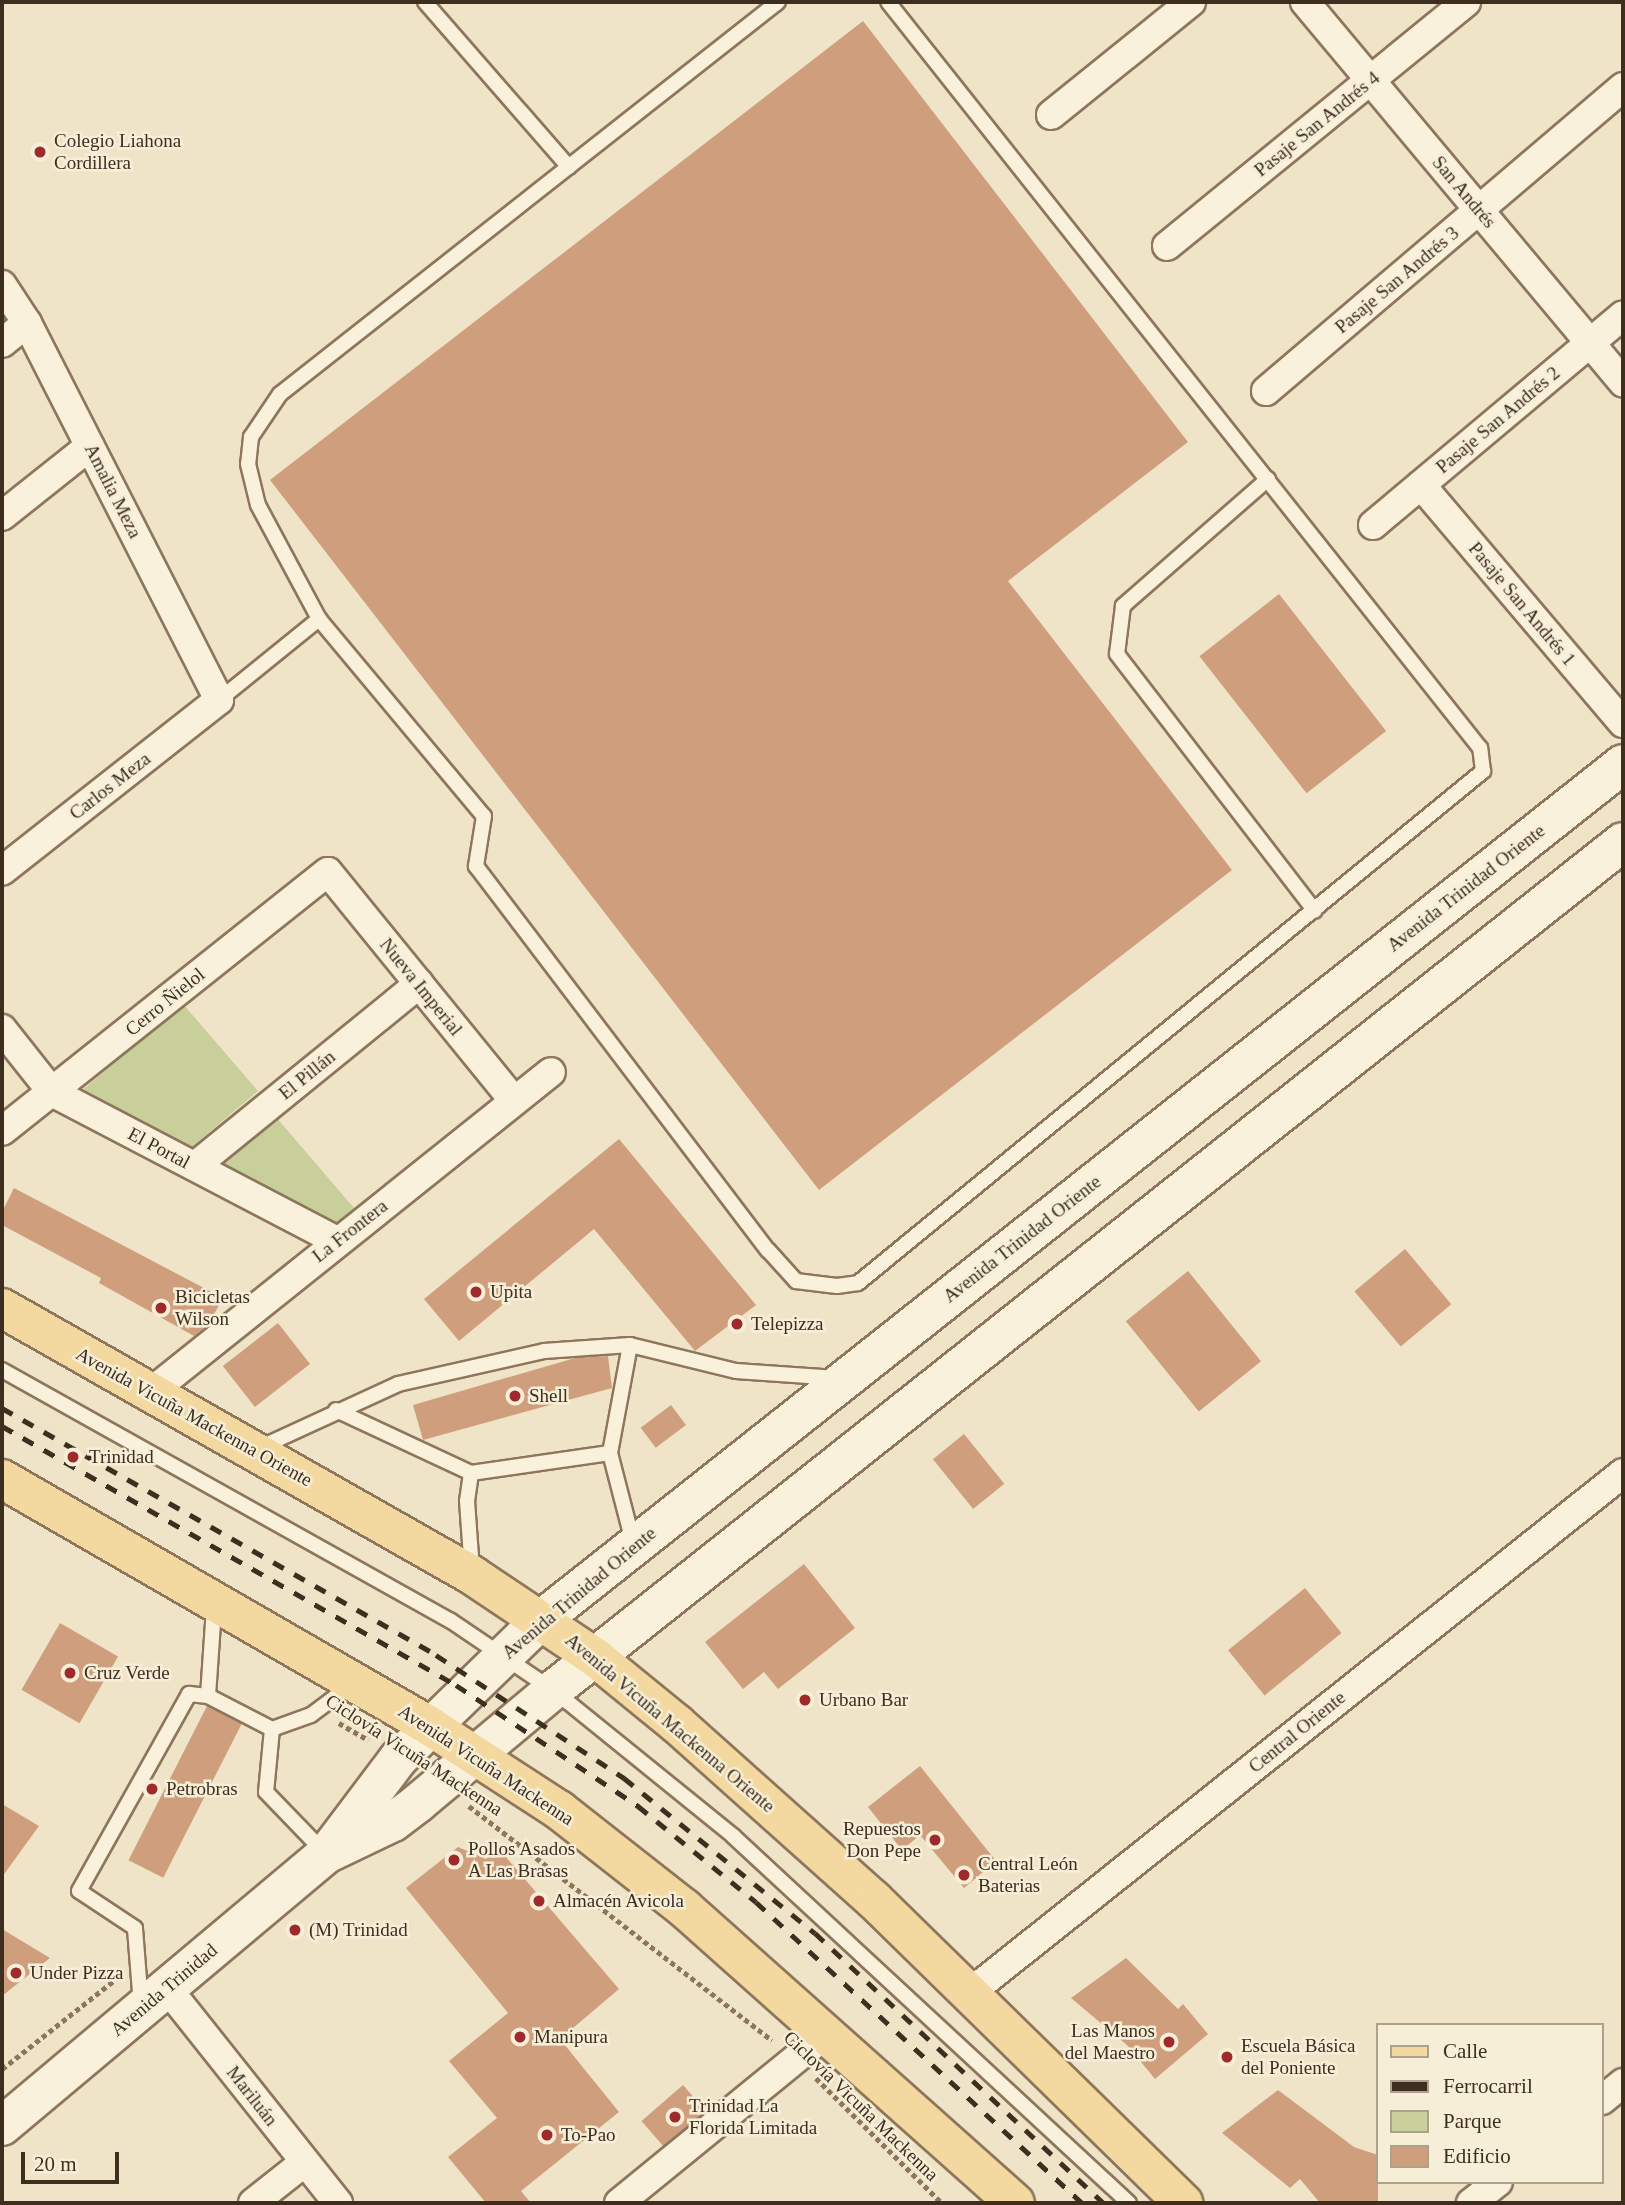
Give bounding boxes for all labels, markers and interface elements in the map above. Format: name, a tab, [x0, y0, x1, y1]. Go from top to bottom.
street label: Pasaje San Andrés 4	[1249, 66, 1385, 182]
place label: Colegio Liahona Cordillera	[54, 130, 181, 174]
marker: Colegio Liahona Cordillera	[32, 144, 48, 160]
street label: San Andrés	[1427, 151, 1501, 233]
street label: Pasaje San Andrés 3	[1330, 221, 1464, 339]
street label: Pasaje San Andrés 2	[1431, 361, 1565, 479]
street label: Amalia Meza	[79, 440, 147, 542]
street label: Pasaje San Andrés 1	[1463, 537, 1581, 671]
street label: Carlos Meza	[65, 747, 155, 825]
street label: Avenida Trinidad Oriente	[1382, 819, 1550, 957]
street label: Nueva Imperial	[375, 934, 467, 1040]
street label: Cerro Ñielol	[121, 963, 209, 1041]
street label: El Pillán	[274, 1045, 340, 1105]
street label: El Portal	[124, 1122, 194, 1174]
street label: Avenida Trinidad Oriente	[938, 1170, 1106, 1308]
street label: La Frontera	[308, 1195, 392, 1267]
place label: Upita	[490, 1281, 532, 1303]
marker: Upita	[468, 1284, 484, 1300]
place label: Bicicletas Wilson	[175, 1286, 250, 1330]
marker: Bicicletas Wilson	[153, 1300, 169, 1316]
place label: Telepizza	[751, 1313, 824, 1335]
marker: Telepizza	[729, 1316, 745, 1332]
street label: Avenida Vicuña Mackenna Oriente	[72, 1342, 316, 1492]
place label: Shell	[529, 1385, 568, 1407]
marker: Shell	[507, 1388, 523, 1404]
place label: Trinidad	[89, 1446, 154, 1468]
marker: Trinidad	[63, 1447, 83, 1467]
street label: Avenida Trinidad Oriente	[497, 1522, 661, 1664]
street label: Avenida Vicuña Mackenna Oriente	[560, 1628, 780, 1818]
place label: Cruz Verde	[84, 1662, 170, 1684]
marker: Cruz Verde	[62, 1665, 78, 1681]
street label: Central Oriente	[1244, 1686, 1350, 1778]
street label: Ciclovía Vicuña Mackenna	[321, 1689, 507, 1821]
place label: Urbano Bar	[819, 1689, 908, 1711]
marker: Urbano Bar	[797, 1692, 813, 1708]
street label: Avenida Vicuña Mackenna	[394, 1700, 578, 1830]
place label: Petrobras	[166, 1778, 238, 1800]
marker: Petrobras	[144, 1781, 160, 1797]
place label: Repuestos Don Pepe	[843, 1818, 921, 1862]
marker: Repuestos Don Pepe	[927, 1832, 943, 1848]
place label: Pollos Asados A Las Brasas	[468, 1838, 576, 1882]
marker: Pollos Asados A Las Brasas	[446, 1852, 462, 1868]
place label: Central León Baterias	[978, 1853, 1078, 1897]
marker: Central León Baterias	[956, 1867, 972, 1883]
place label: Almacén Avicola	[553, 1890, 685, 1912]
marker: Almacén Avicola	[531, 1893, 547, 1909]
place label: (M) Trinidad	[309, 1919, 408, 1941]
marker: (M) Trinidad	[287, 1922, 303, 1938]
street label: Avenida Trinidad	[106, 1939, 222, 2041]
place label: Under Pizza	[30, 1962, 123, 1984]
marker: Under Pizza	[8, 1965, 24, 1981]
place label: Las Manos del Maestro	[1065, 2020, 1155, 2064]
legend	[1376, 2023, 1604, 2184]
place label: Manipura	[534, 2026, 608, 2048]
street label: Ciclovía Vicuña Mackenna	[779, 2026, 943, 2186]
marker: Manipura	[512, 2029, 528, 2045]
marker: Las Manos del Maestro	[1161, 2034, 1177, 2050]
place label: Escuela Básica del Poniente	[1241, 2035, 1355, 2079]
text: Calle	[1443, 2039, 1487, 2063]
marker: Escuela Básica del Poniente	[1219, 2049, 1235, 2065]
street label: Mariluán	[222, 2062, 282, 2130]
text: Ferrocarril	[1443, 2074, 1533, 2098]
place label: Trinidad La Florida Limitada	[689, 2095, 817, 2139]
marker: Trinidad La Florida Limitada	[667, 2109, 683, 2125]
text: Parque	[1443, 2109, 1501, 2133]
place label: To-Pao	[561, 2124, 616, 2146]
marker: To-Pao	[539, 2127, 555, 2143]
scale bar	[24, 2138, 122, 2182]
text: Edificio	[1443, 2144, 1511, 2168]
text: 20 m	[34, 2152, 77, 2176]

